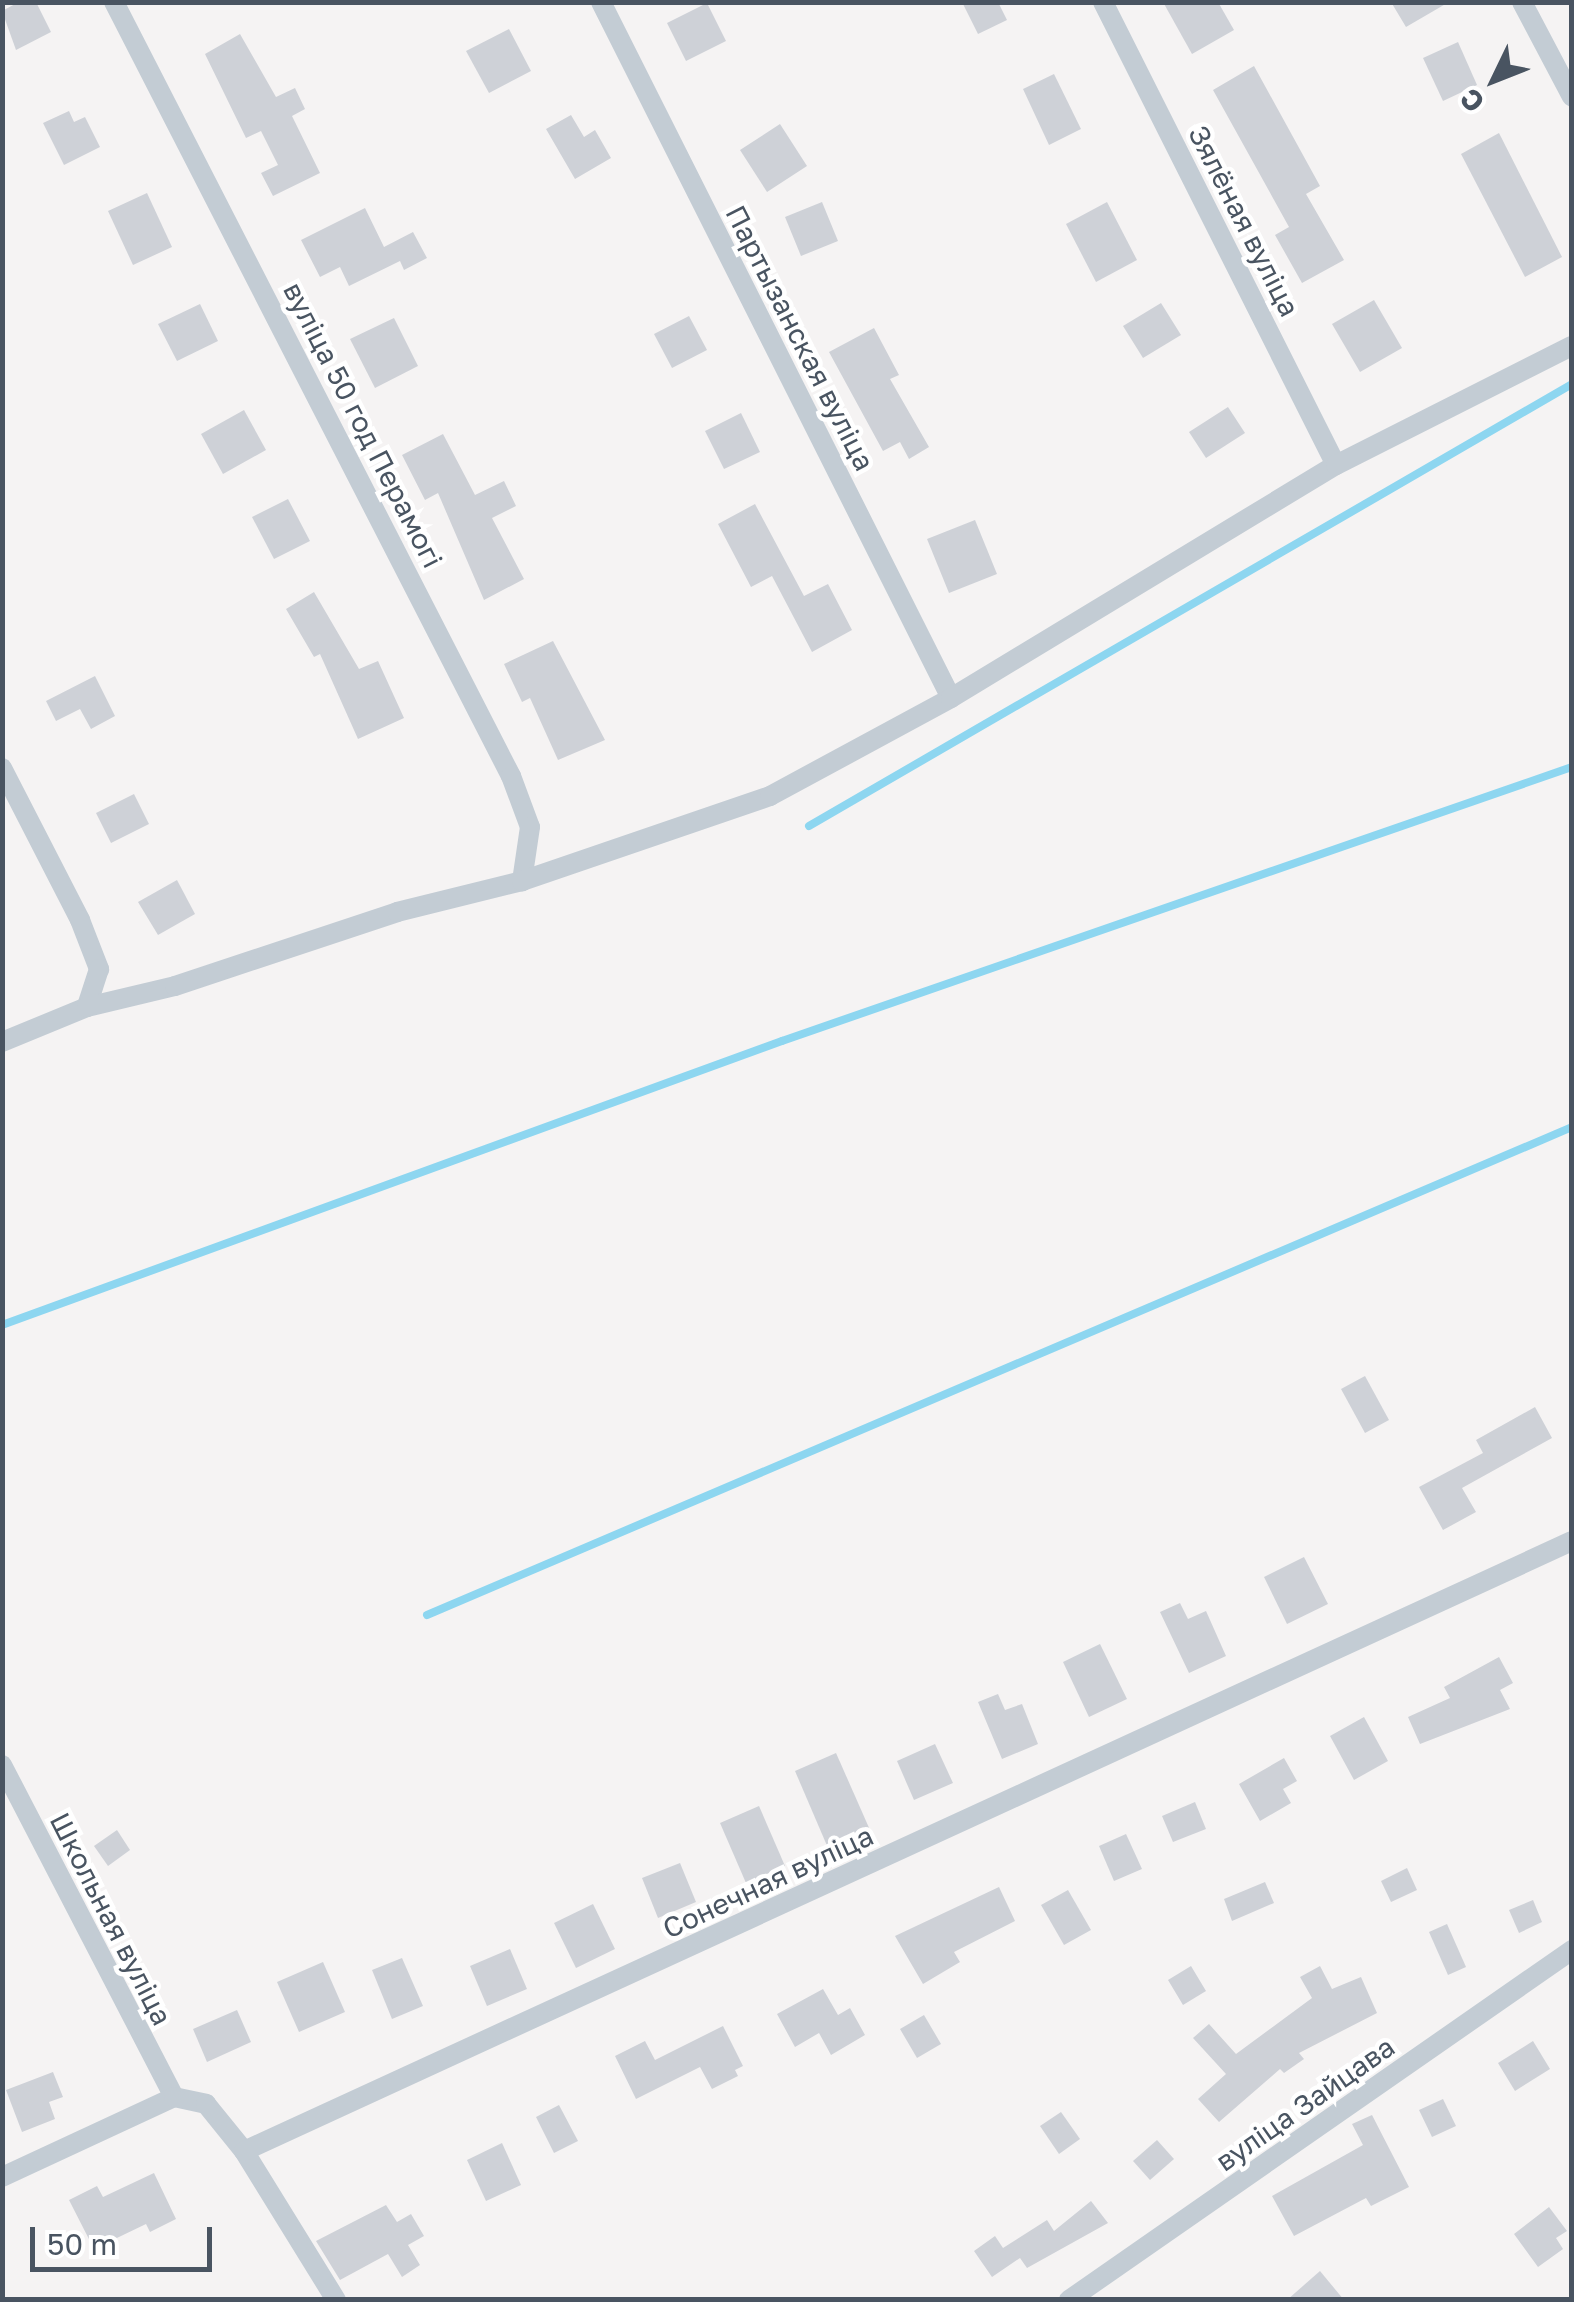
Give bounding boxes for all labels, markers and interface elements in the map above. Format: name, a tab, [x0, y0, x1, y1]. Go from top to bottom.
north arrow	[1444, 30, 1544, 130]
text: С	[1453, 82, 1491, 119]
street label: Зялёная вуліца	[1181, 120, 1307, 322]
street label: Партызанская вуліца	[718, 200, 882, 476]
street label: вуліца 50 год Перамогі	[276, 277, 450, 573]
street label: Школьная вуліца	[43, 1807, 179, 2031]
street label: Сонечная вуліца	[657, 1819, 879, 1945]
street label: вуліца Зайцава	[1209, 2030, 1401, 2178]
scale bar	[35, 2207, 218, 2269]
text: 50 m	[47, 2226, 117, 2262]

